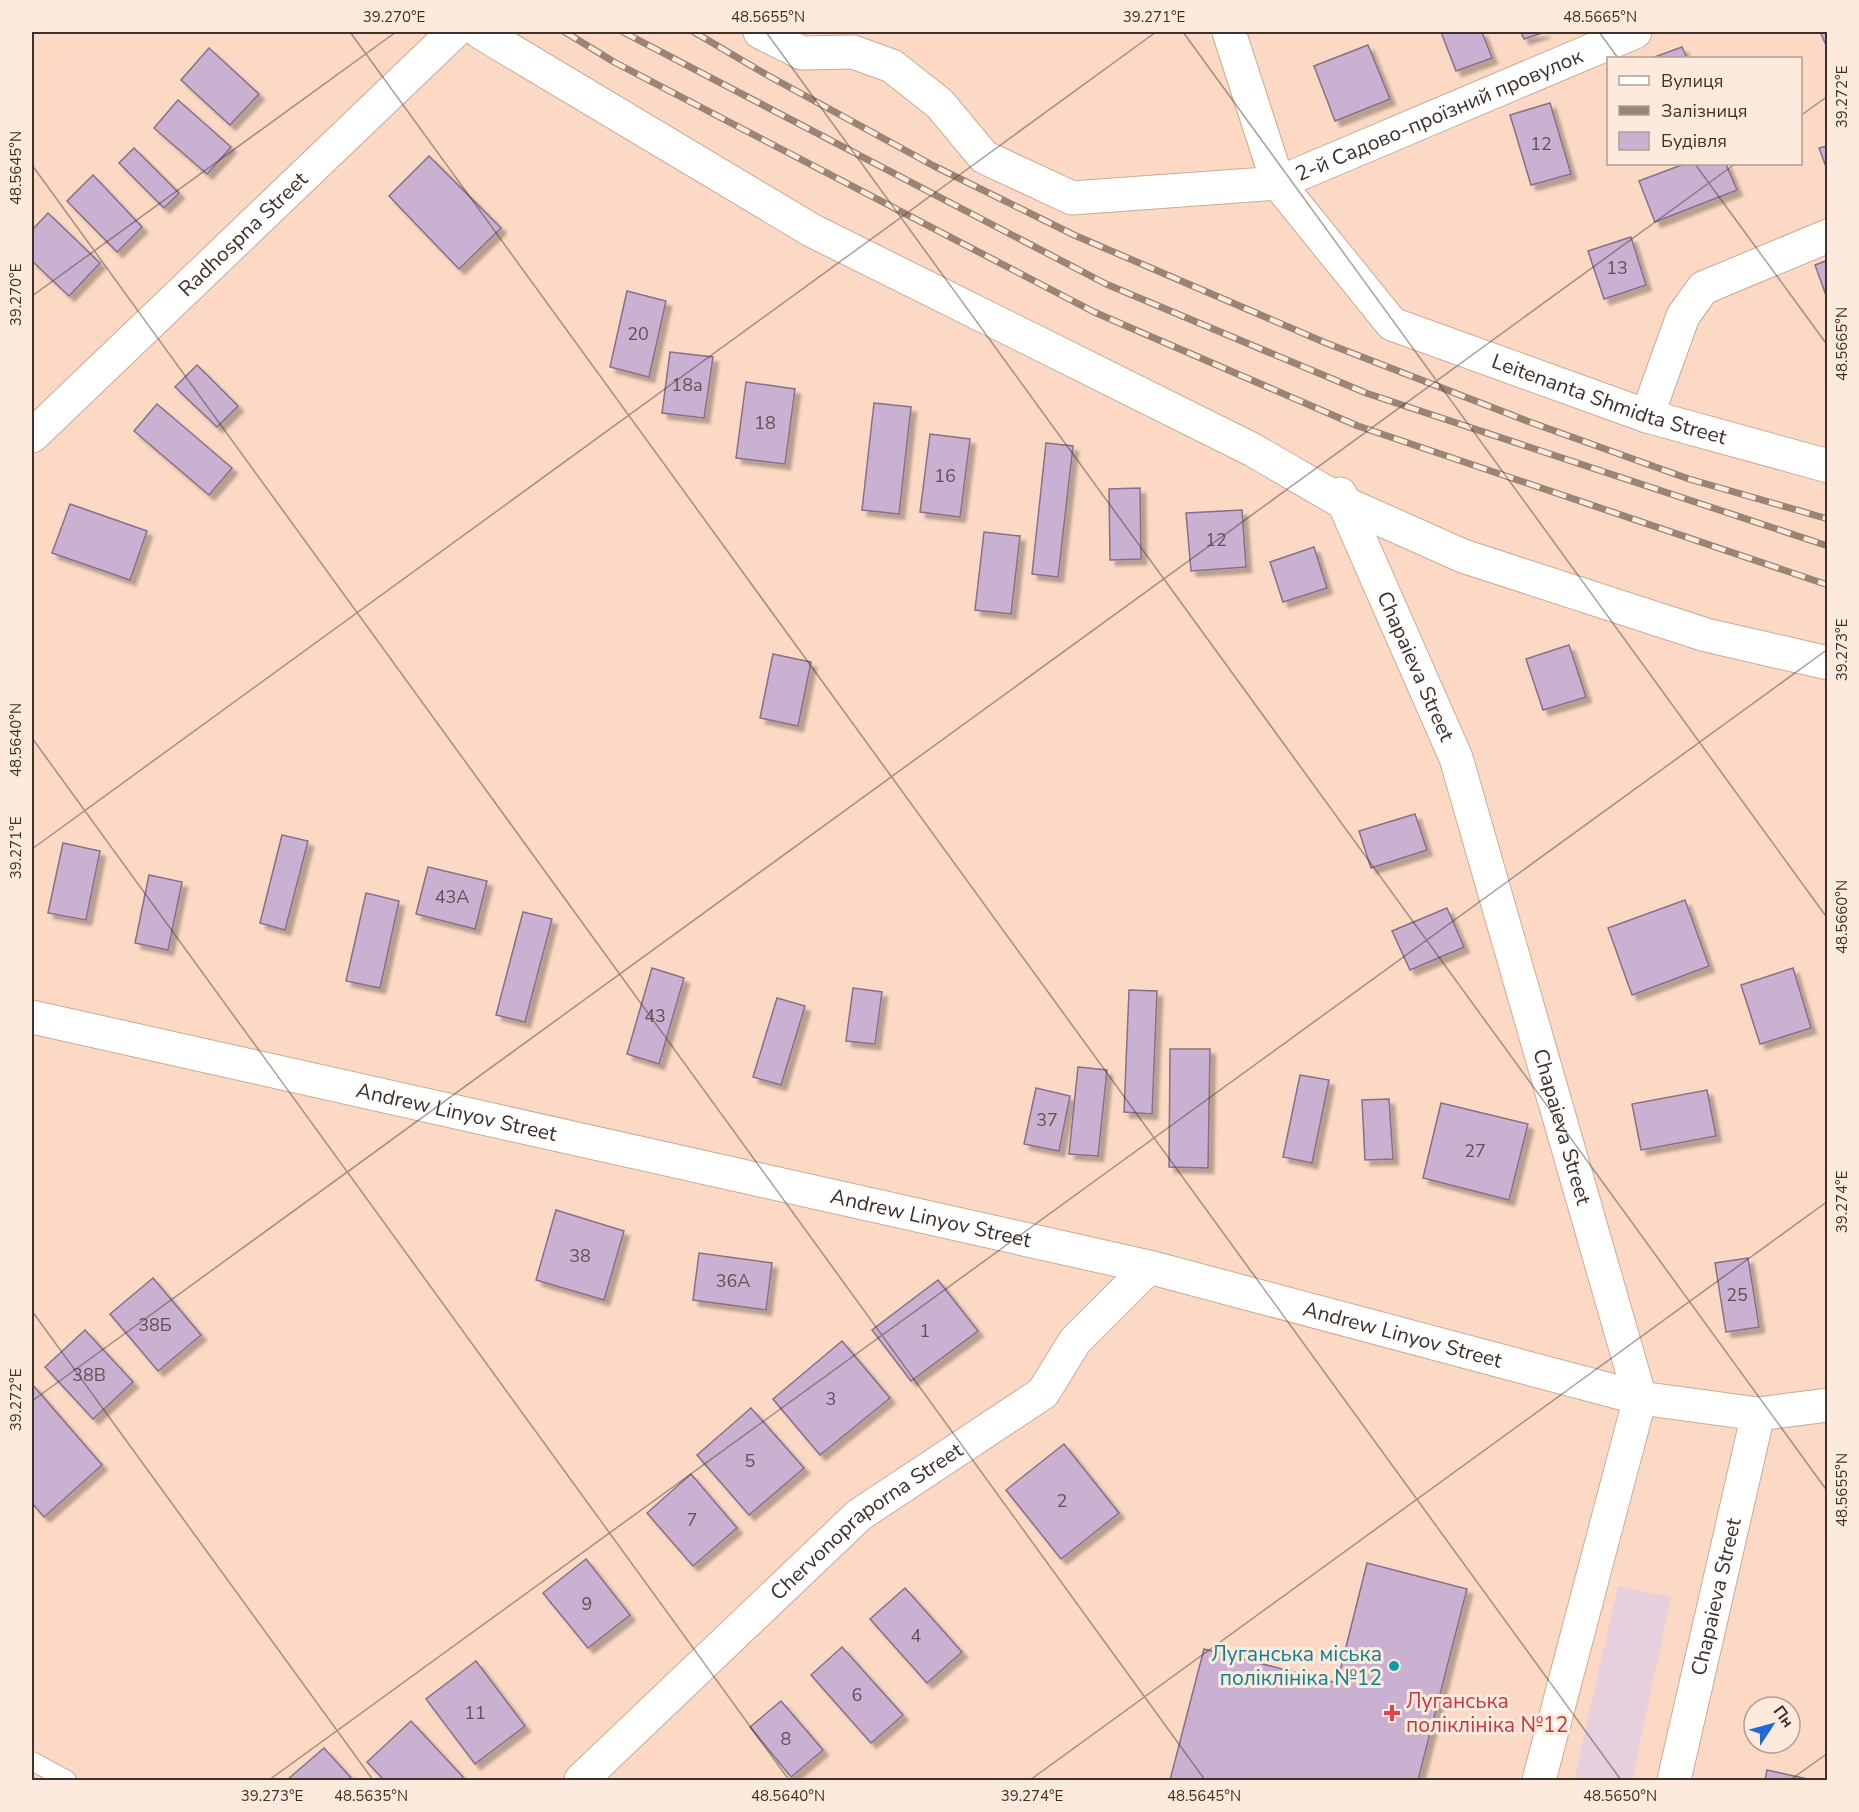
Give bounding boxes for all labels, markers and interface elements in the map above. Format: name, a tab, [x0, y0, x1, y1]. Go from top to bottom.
text: 39.270°E	[363, 7, 425, 27]
text: 48.5655°N	[731, 7, 805, 27]
text: 39.271°E	[1123, 7, 1185, 27]
text: 48.5665°N	[1563, 7, 1637, 27]
street label: 2-й Садово-проїзний провулок	[1291, 41, 1588, 188]
legend	[1607, 57, 1802, 165]
text: 39.272°E	[1832, 66, 1852, 128]
text: Вулиця	[1661, 69, 1723, 93]
text: Залізниця	[1661, 99, 1747, 123]
text: Будівля	[1661, 129, 1727, 153]
text: 48.5645°N	[6, 131, 26, 205]
house number: 12	[1530, 132, 1552, 156]
street label: Radhospna Street	[172, 165, 314, 303]
house number: 13	[1606, 256, 1628, 280]
text: 39.270°E	[6, 264, 26, 326]
text: 48.5665°N	[1832, 307, 1852, 381]
house number: 20	[627, 322, 649, 346]
street label: Leitenanta Shmidta Street	[1488, 347, 1730, 451]
house number: 18а	[671, 373, 703, 397]
house number: 18	[754, 411, 776, 435]
house number: 16	[934, 464, 956, 488]
house number: 12	[1205, 528, 1227, 552]
street label: Chapaieva Street	[1370, 587, 1461, 746]
text: 39.273°E	[1832, 619, 1852, 681]
text: 48.5640°N	[6, 703, 26, 777]
text: 39.271°E	[6, 817, 26, 879]
text: 48.5660°N	[1832, 880, 1852, 954]
house number: 43А	[435, 885, 469, 909]
house number: 43	[644, 1004, 666, 1028]
street label: Chapaieva Street	[1526, 1045, 1598, 1209]
street label: Andrew Linyov Street	[353, 1076, 560, 1148]
house number: 37	[1036, 1108, 1058, 1132]
house number: 27	[1464, 1139, 1486, 1163]
text: 39.274°E	[1832, 1171, 1852, 1233]
street label: Andrew Linyov Street	[828, 1182, 1034, 1254]
house number: 38	[569, 1244, 591, 1268]
house number: 36А	[716, 1269, 750, 1293]
house number: 25	[1726, 1283, 1748, 1307]
street label: Andrew Linyov Street	[1300, 1295, 1506, 1375]
house number: 38Б	[138, 1313, 172, 1337]
house number: 1	[920, 1319, 930, 1343]
house number: 38В	[72, 1363, 106, 1387]
text: 39.272°E	[6, 1369, 26, 1431]
house number: 3	[826, 1387, 836, 1411]
street label: Chervonopraporna Street	[764, 1436, 969, 1606]
house number: 5	[745, 1449, 755, 1473]
text: 48.5655°N	[1832, 1453, 1852, 1527]
house number: 2	[1057, 1489, 1067, 1513]
house number: 7	[687, 1508, 697, 1532]
street label: Chapaieva Street	[1684, 1515, 1748, 1678]
house number: 9	[582, 1592, 592, 1616]
house number: 4	[911, 1624, 922, 1648]
place label: Луганська міська поліклініка №12	[1211, 1640, 1382, 1692]
marker: Луганська міська поліклініка №12	[1387, 1659, 1401, 1673]
house number: 6	[852, 1683, 862, 1707]
place label: Луганська поліклініка №12	[1406, 1687, 1568, 1739]
north arrow	[1742, 1695, 1802, 1755]
house number: 11	[464, 1701, 486, 1725]
text: Пн	[1768, 1701, 1799, 1732]
marker: Луганська поліклініка №12	[1383, 1704, 1401, 1722]
house number: 8	[781, 1727, 791, 1751]
text: 39.273°E	[241, 1786, 303, 1806]
text: 48.5635°N	[334, 1786, 408, 1806]
text: 48.5640°N	[751, 1786, 825, 1806]
text: 39.274°E	[1001, 1786, 1063, 1806]
text: 48.5645°N	[1167, 1786, 1241, 1806]
text: 48.5650°N	[1583, 1786, 1657, 1806]

